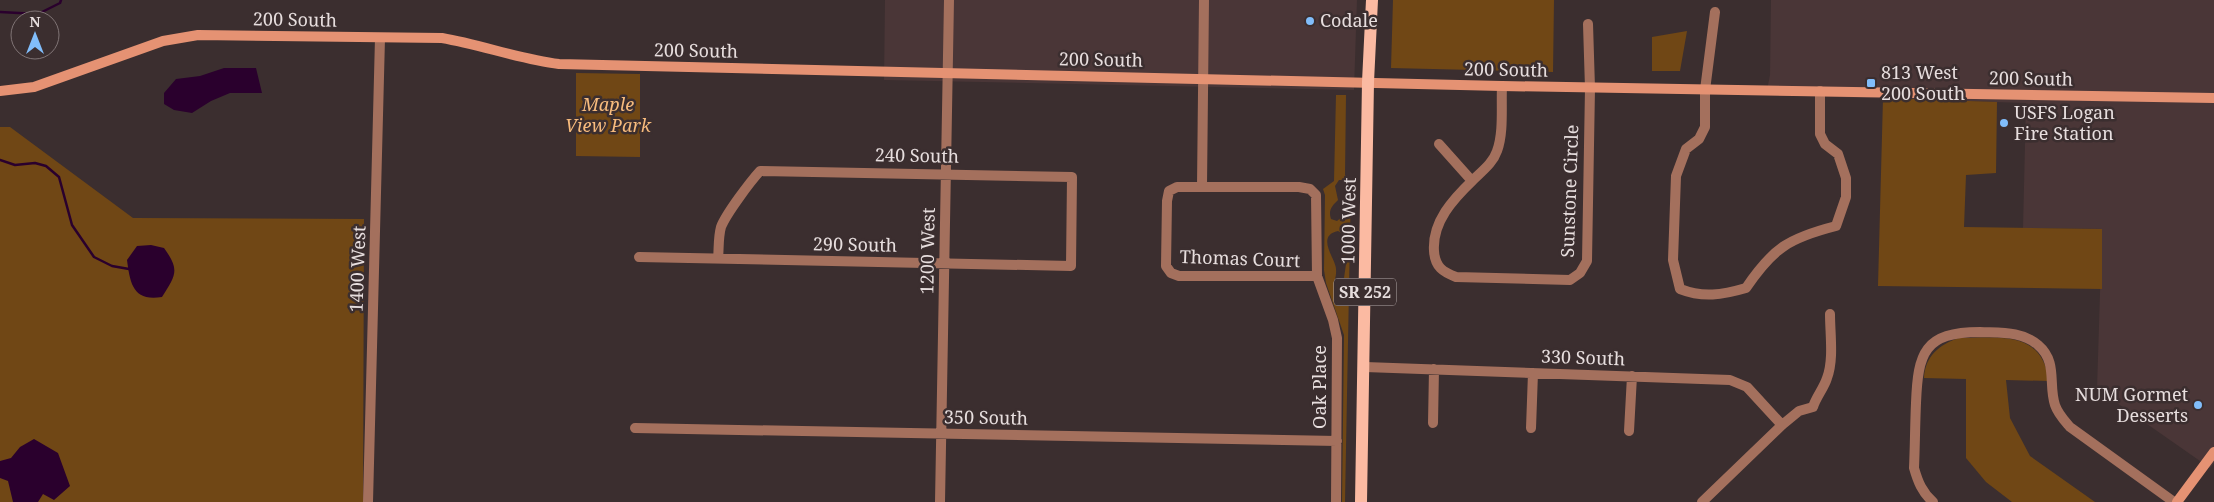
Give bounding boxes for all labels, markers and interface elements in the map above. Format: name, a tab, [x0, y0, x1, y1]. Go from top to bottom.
street label: 200 South	[253, 6, 337, 32]
place label: Codale	[1320, 8, 1378, 32]
north arrow	[10, 10, 60, 60]
text: N	[29, 12, 41, 31]
marker: Codale	[1304, 15, 1316, 27]
street label: 200 South	[654, 37, 738, 63]
street label: 200 South	[1059, 46, 1143, 72]
street label: 200 South	[1464, 56, 1548, 82]
place label: 813 West 200 South	[1881, 60, 1965, 105]
street label: 200 South	[1989, 65, 2073, 91]
marker: 813 West 200 South	[1865, 77, 1877, 89]
park label: Maple View Park	[565, 92, 652, 137]
place label: USFS Logan Fire Station	[2014, 100, 2115, 145]
marker: USFS Logan Fire Station	[1998, 117, 2010, 129]
street label: Sunstone Circle	[1555, 124, 1583, 258]
street label: 240 South	[875, 142, 959, 168]
street label: 1000 West	[1335, 177, 1361, 265]
street label: 1200 West	[914, 207, 940, 295]
street label: 1400 West	[343, 225, 371, 313]
street label: 290 South	[813, 231, 897, 257]
street label: Thomas Court	[1179, 244, 1301, 272]
road number: SR 252	[1334, 278, 1396, 306]
street label: 330 South	[1541, 344, 1626, 370]
street label: Oak Place	[1307, 345, 1331, 429]
place label: NUM Gormet Desserts	[2075, 382, 2188, 427]
marker: NUM Gormet Desserts	[2192, 399, 2204, 411]
street label: 350 South	[944, 404, 1028, 430]

